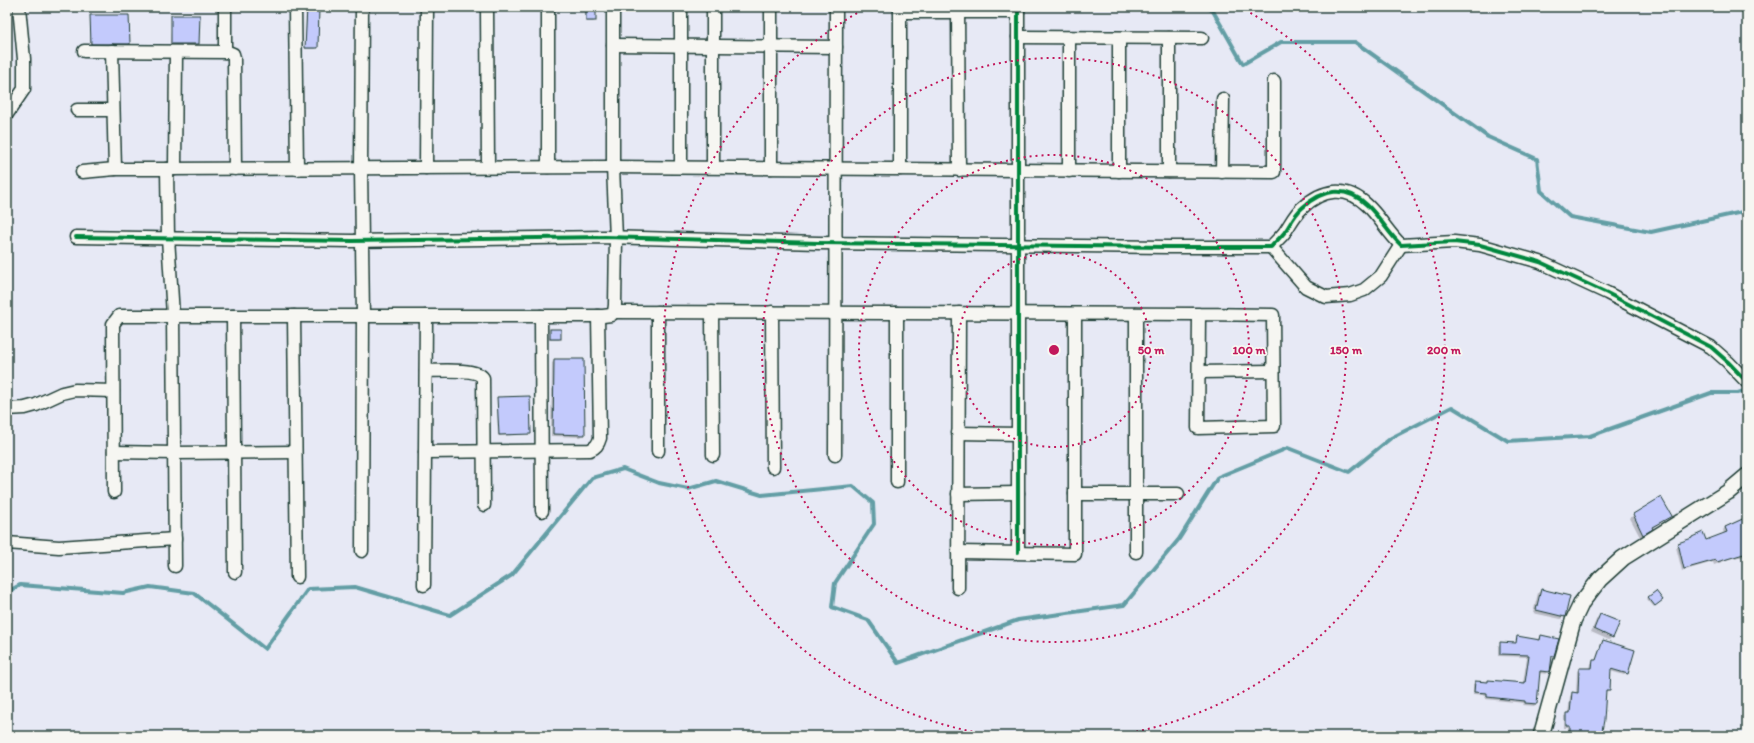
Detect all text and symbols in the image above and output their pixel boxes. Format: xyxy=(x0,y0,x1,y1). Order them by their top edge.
centre of rings xyxy=(1047,343,1061,357)
text: 50 m xyxy=(1138,343,1165,357)
text: 100 m xyxy=(1232,343,1266,357)
text: 150 m xyxy=(1330,343,1363,357)
text: 200 m xyxy=(1427,343,1462,357)

